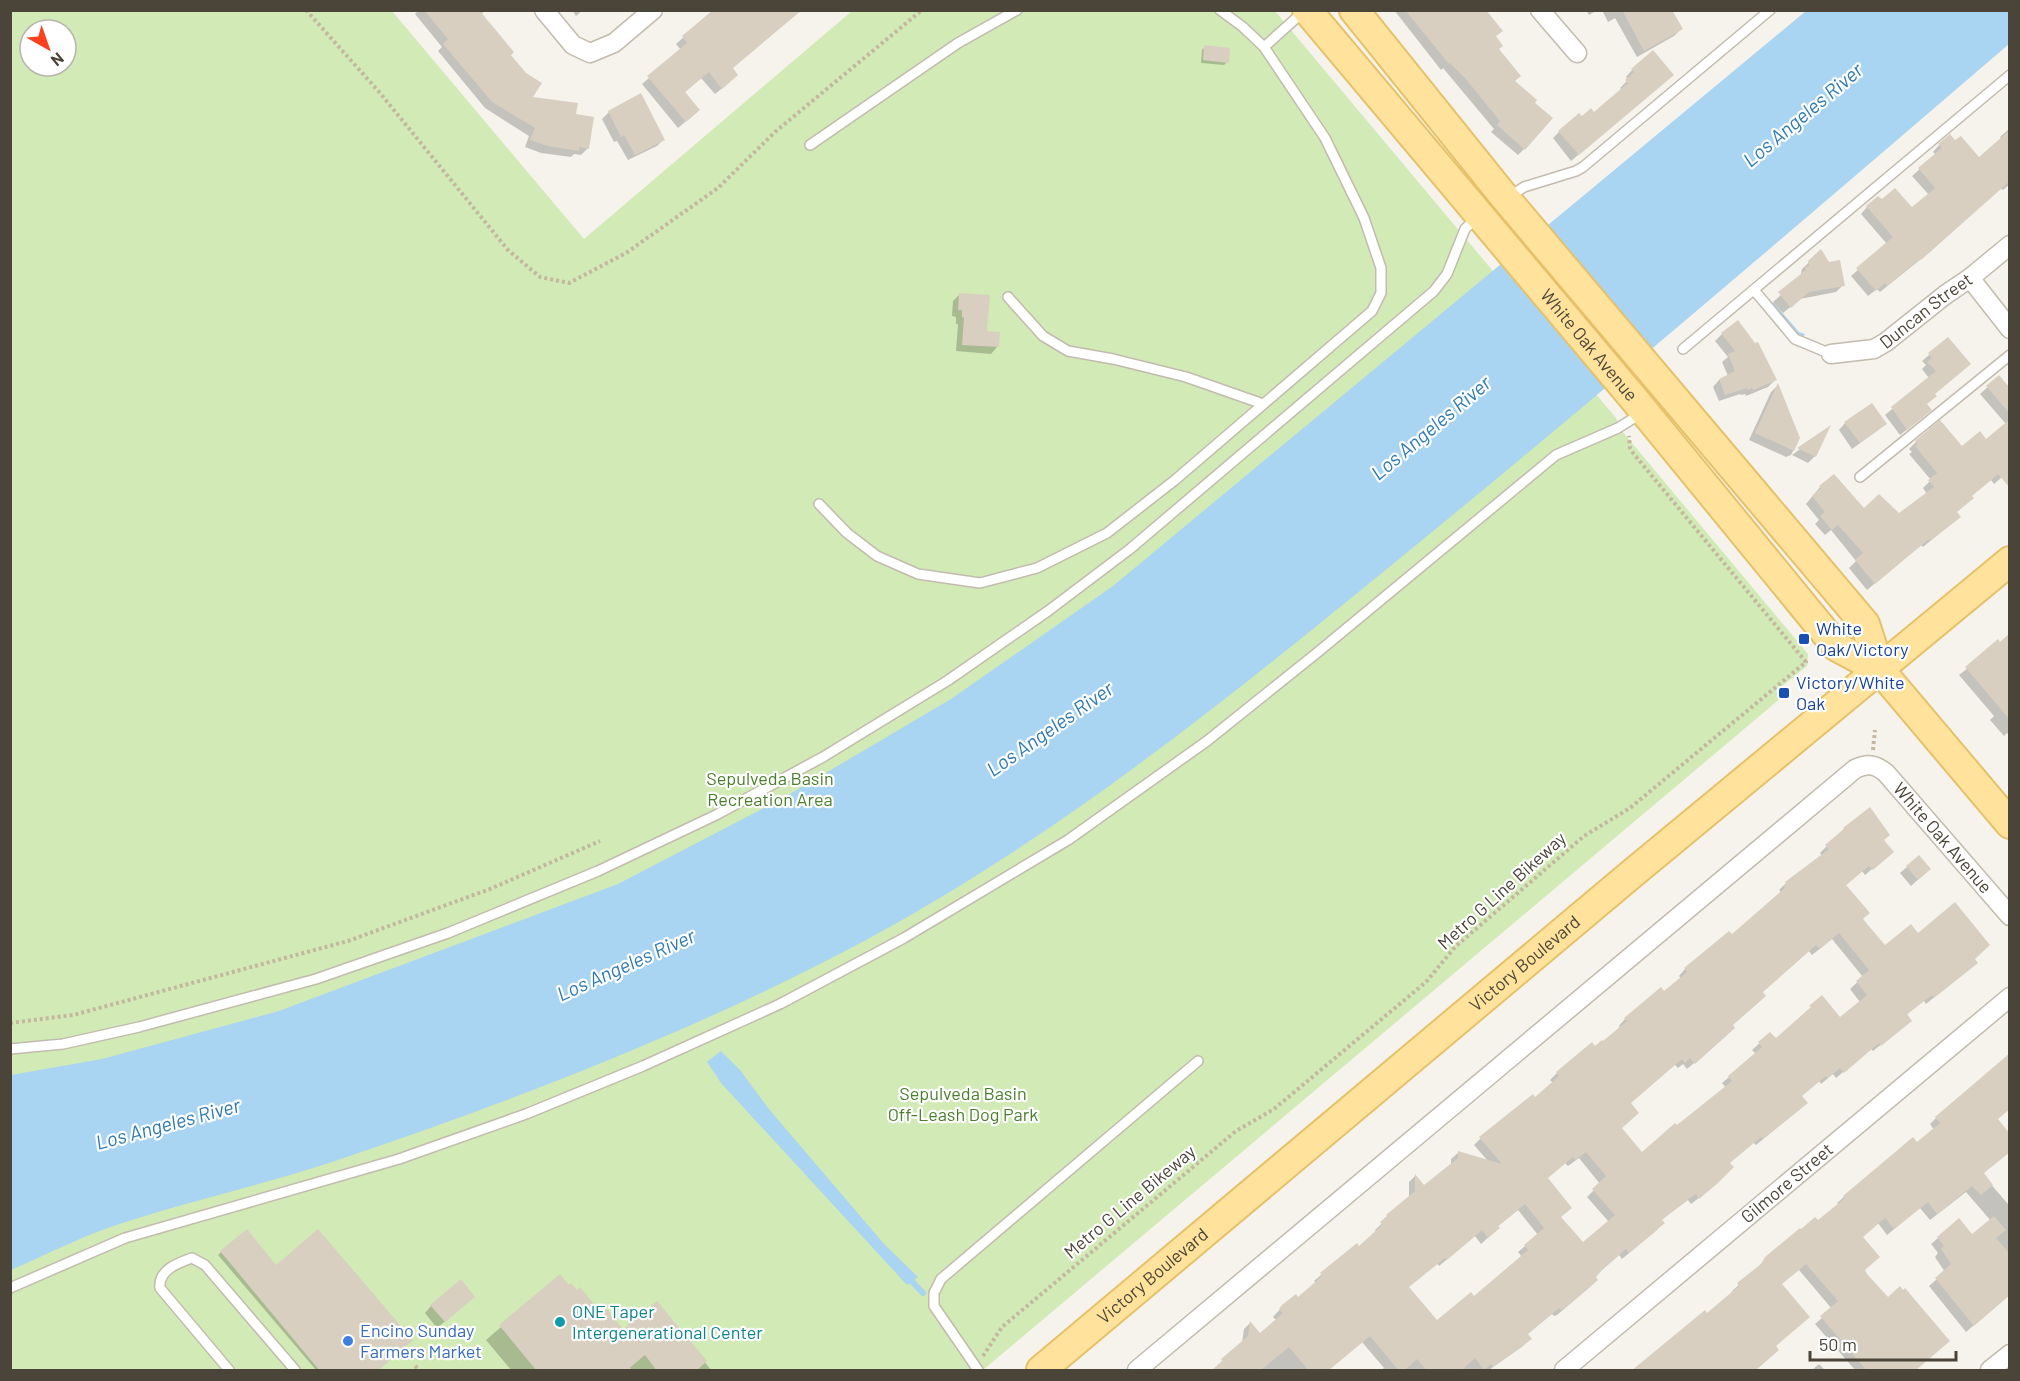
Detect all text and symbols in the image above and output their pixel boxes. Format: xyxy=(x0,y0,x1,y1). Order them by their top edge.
north arrow xyxy=(18,18,78,78)
text: N xyxy=(48,49,68,71)
water label: Los Angeles River xyxy=(1738,57,1868,171)
street label: Duncan Street xyxy=(1875,268,1976,353)
street label: White Oak Avenue xyxy=(1536,284,1643,405)
water label: Los Angeles River xyxy=(1366,370,1496,484)
place label: White Oak/Victory xyxy=(1816,617,1908,660)
marker: White Oak/Victory xyxy=(1797,632,1811,646)
place label: Victory/White Oak xyxy=(1796,671,1905,714)
water label: Los Angeles River xyxy=(982,675,1118,781)
marker: Victory/White Oak xyxy=(1777,686,1791,700)
park label: Sepulveda Basin Recreation Area xyxy=(706,767,834,810)
street label: White Oak Avenue xyxy=(1889,777,1997,897)
street label: Metro G Line Bikeway xyxy=(1433,827,1570,954)
street label: Victory Boulevard xyxy=(1464,910,1584,1016)
water label: Los Angeles River xyxy=(553,922,699,1005)
park label: Sepulveda Basin Off-Leash Dog Park xyxy=(888,1082,1038,1125)
water label: Los Angeles River xyxy=(93,1092,244,1154)
street label: Gilmore Street xyxy=(1736,1138,1837,1227)
street label: Metro G Line Bikeway xyxy=(1059,1140,1200,1263)
street label: Victory Boulevard xyxy=(1092,1223,1212,1328)
place label: ONE Taper Intergenerational Center xyxy=(572,1300,763,1343)
marker: ONE Taper Intergenerational Center xyxy=(553,1315,567,1329)
place label: Encino Sunday Farmers Market xyxy=(360,1319,482,1362)
scale bar xyxy=(1810,1324,1956,1362)
text: 50 m xyxy=(1819,1333,1857,1355)
marker: Encino Sunday Farmers Market xyxy=(341,1334,355,1348)

